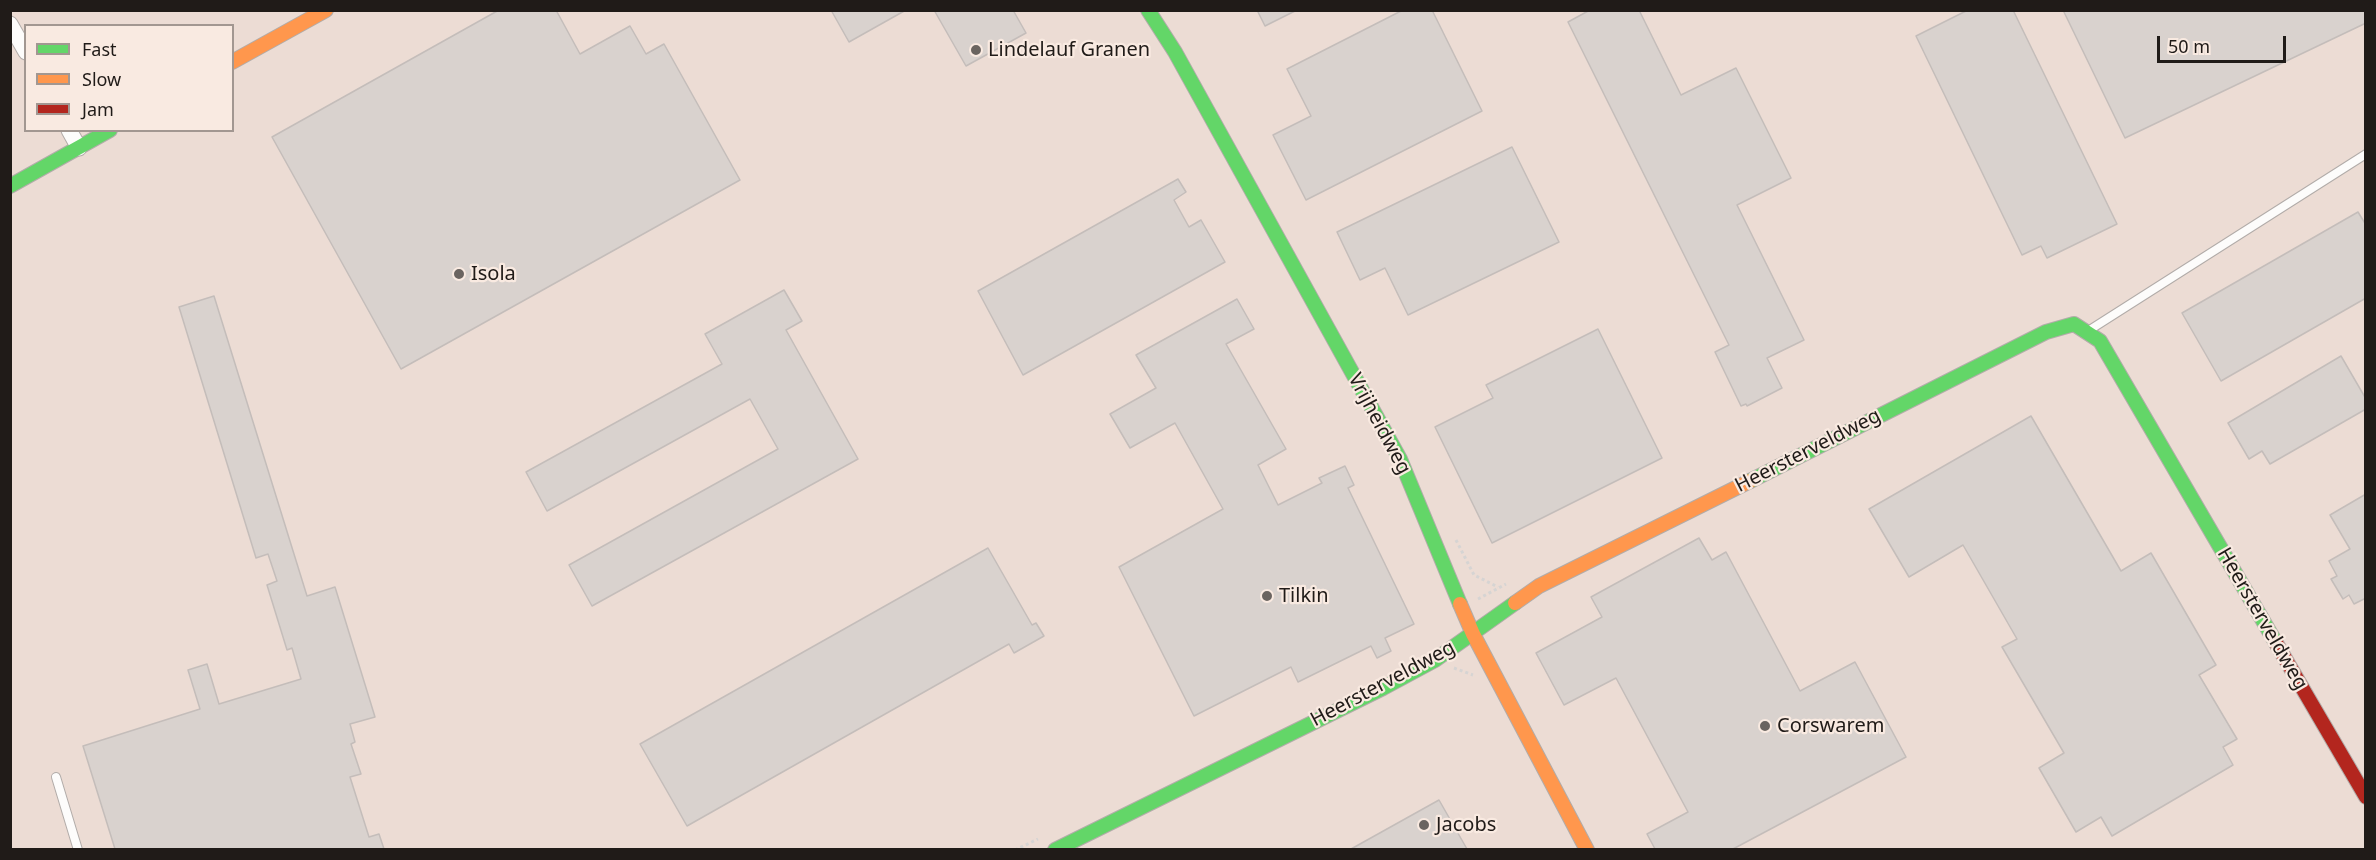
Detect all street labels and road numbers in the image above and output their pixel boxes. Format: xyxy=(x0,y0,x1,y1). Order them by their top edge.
street label: Vrijheidweg xyxy=(1342,369,1416,479)
street label: Heersterveldweg xyxy=(1731,404,1885,498)
street label: Heersterveldweg xyxy=(2212,544,2312,694)
street label: Heersterveldweg xyxy=(1307,636,1459,732)

